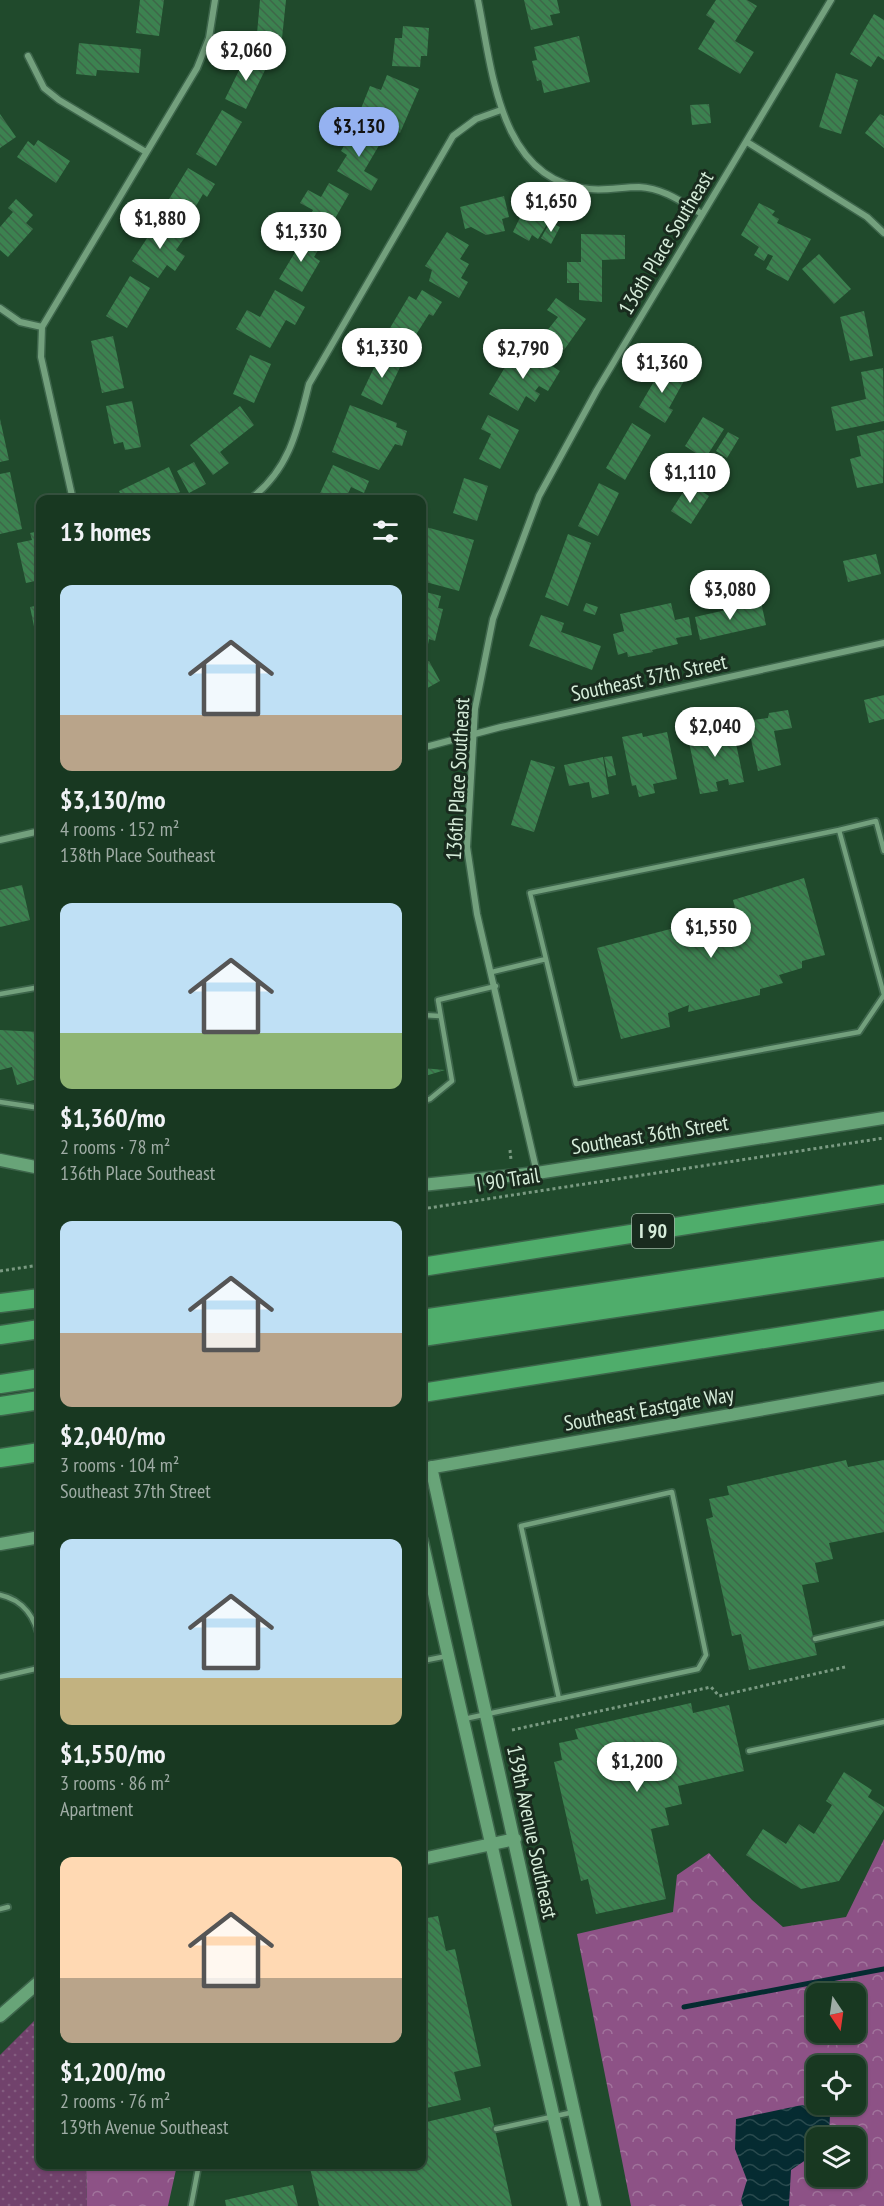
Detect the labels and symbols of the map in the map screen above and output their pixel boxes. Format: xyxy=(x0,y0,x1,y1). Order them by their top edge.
pin: $2,060 xyxy=(197,31,295,82)
pin: $3,130 xyxy=(310,107,408,158)
street label: 136th Place Southeast xyxy=(612,166,719,320)
pin: $1,650 xyxy=(502,182,600,233)
pin: $1,880 xyxy=(111,199,209,250)
pin: $1,330 xyxy=(252,212,350,263)
pin: $1,330 xyxy=(333,328,431,379)
pin: $2,790 xyxy=(474,329,572,380)
pin: $1,360 xyxy=(613,343,711,394)
pin: $1,110 xyxy=(641,453,739,504)
pin: $3,080 xyxy=(681,570,779,621)
street label: Southeast 37th Street xyxy=(569,648,729,707)
street label: 136th Place Southeast xyxy=(440,697,475,861)
pin: $2,040 xyxy=(666,707,764,758)
pin: $1,550 xyxy=(662,908,760,959)
street label: Southeast 36th Street xyxy=(570,1109,730,1160)
street label: I 90 Trail xyxy=(475,1161,541,1198)
road number: I 90 xyxy=(632,1214,674,1248)
street label: Southeast Eastgate Way xyxy=(562,1380,736,1437)
pin: $1,200 xyxy=(588,1742,686,1793)
street label: 139th Avenue Southeast xyxy=(501,1743,564,1921)
north arrow xyxy=(806,1983,866,2043)

